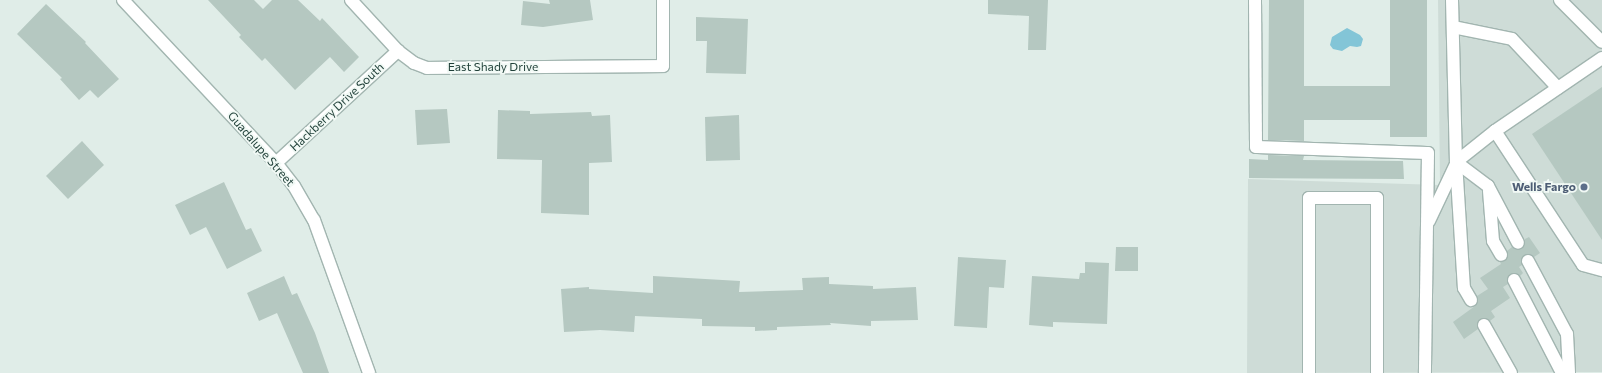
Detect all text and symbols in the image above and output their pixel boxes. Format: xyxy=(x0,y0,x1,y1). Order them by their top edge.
street label: Hackberry Drive South xyxy=(287,60,387,154)
street label: East Shady Drive xyxy=(448,60,538,74)
street label: Guadalupe Street xyxy=(225,109,297,189)
place label: Wells Fargo xyxy=(1512,180,1576,194)
marker: Wells Fargo xyxy=(1579,182,1589,192)

